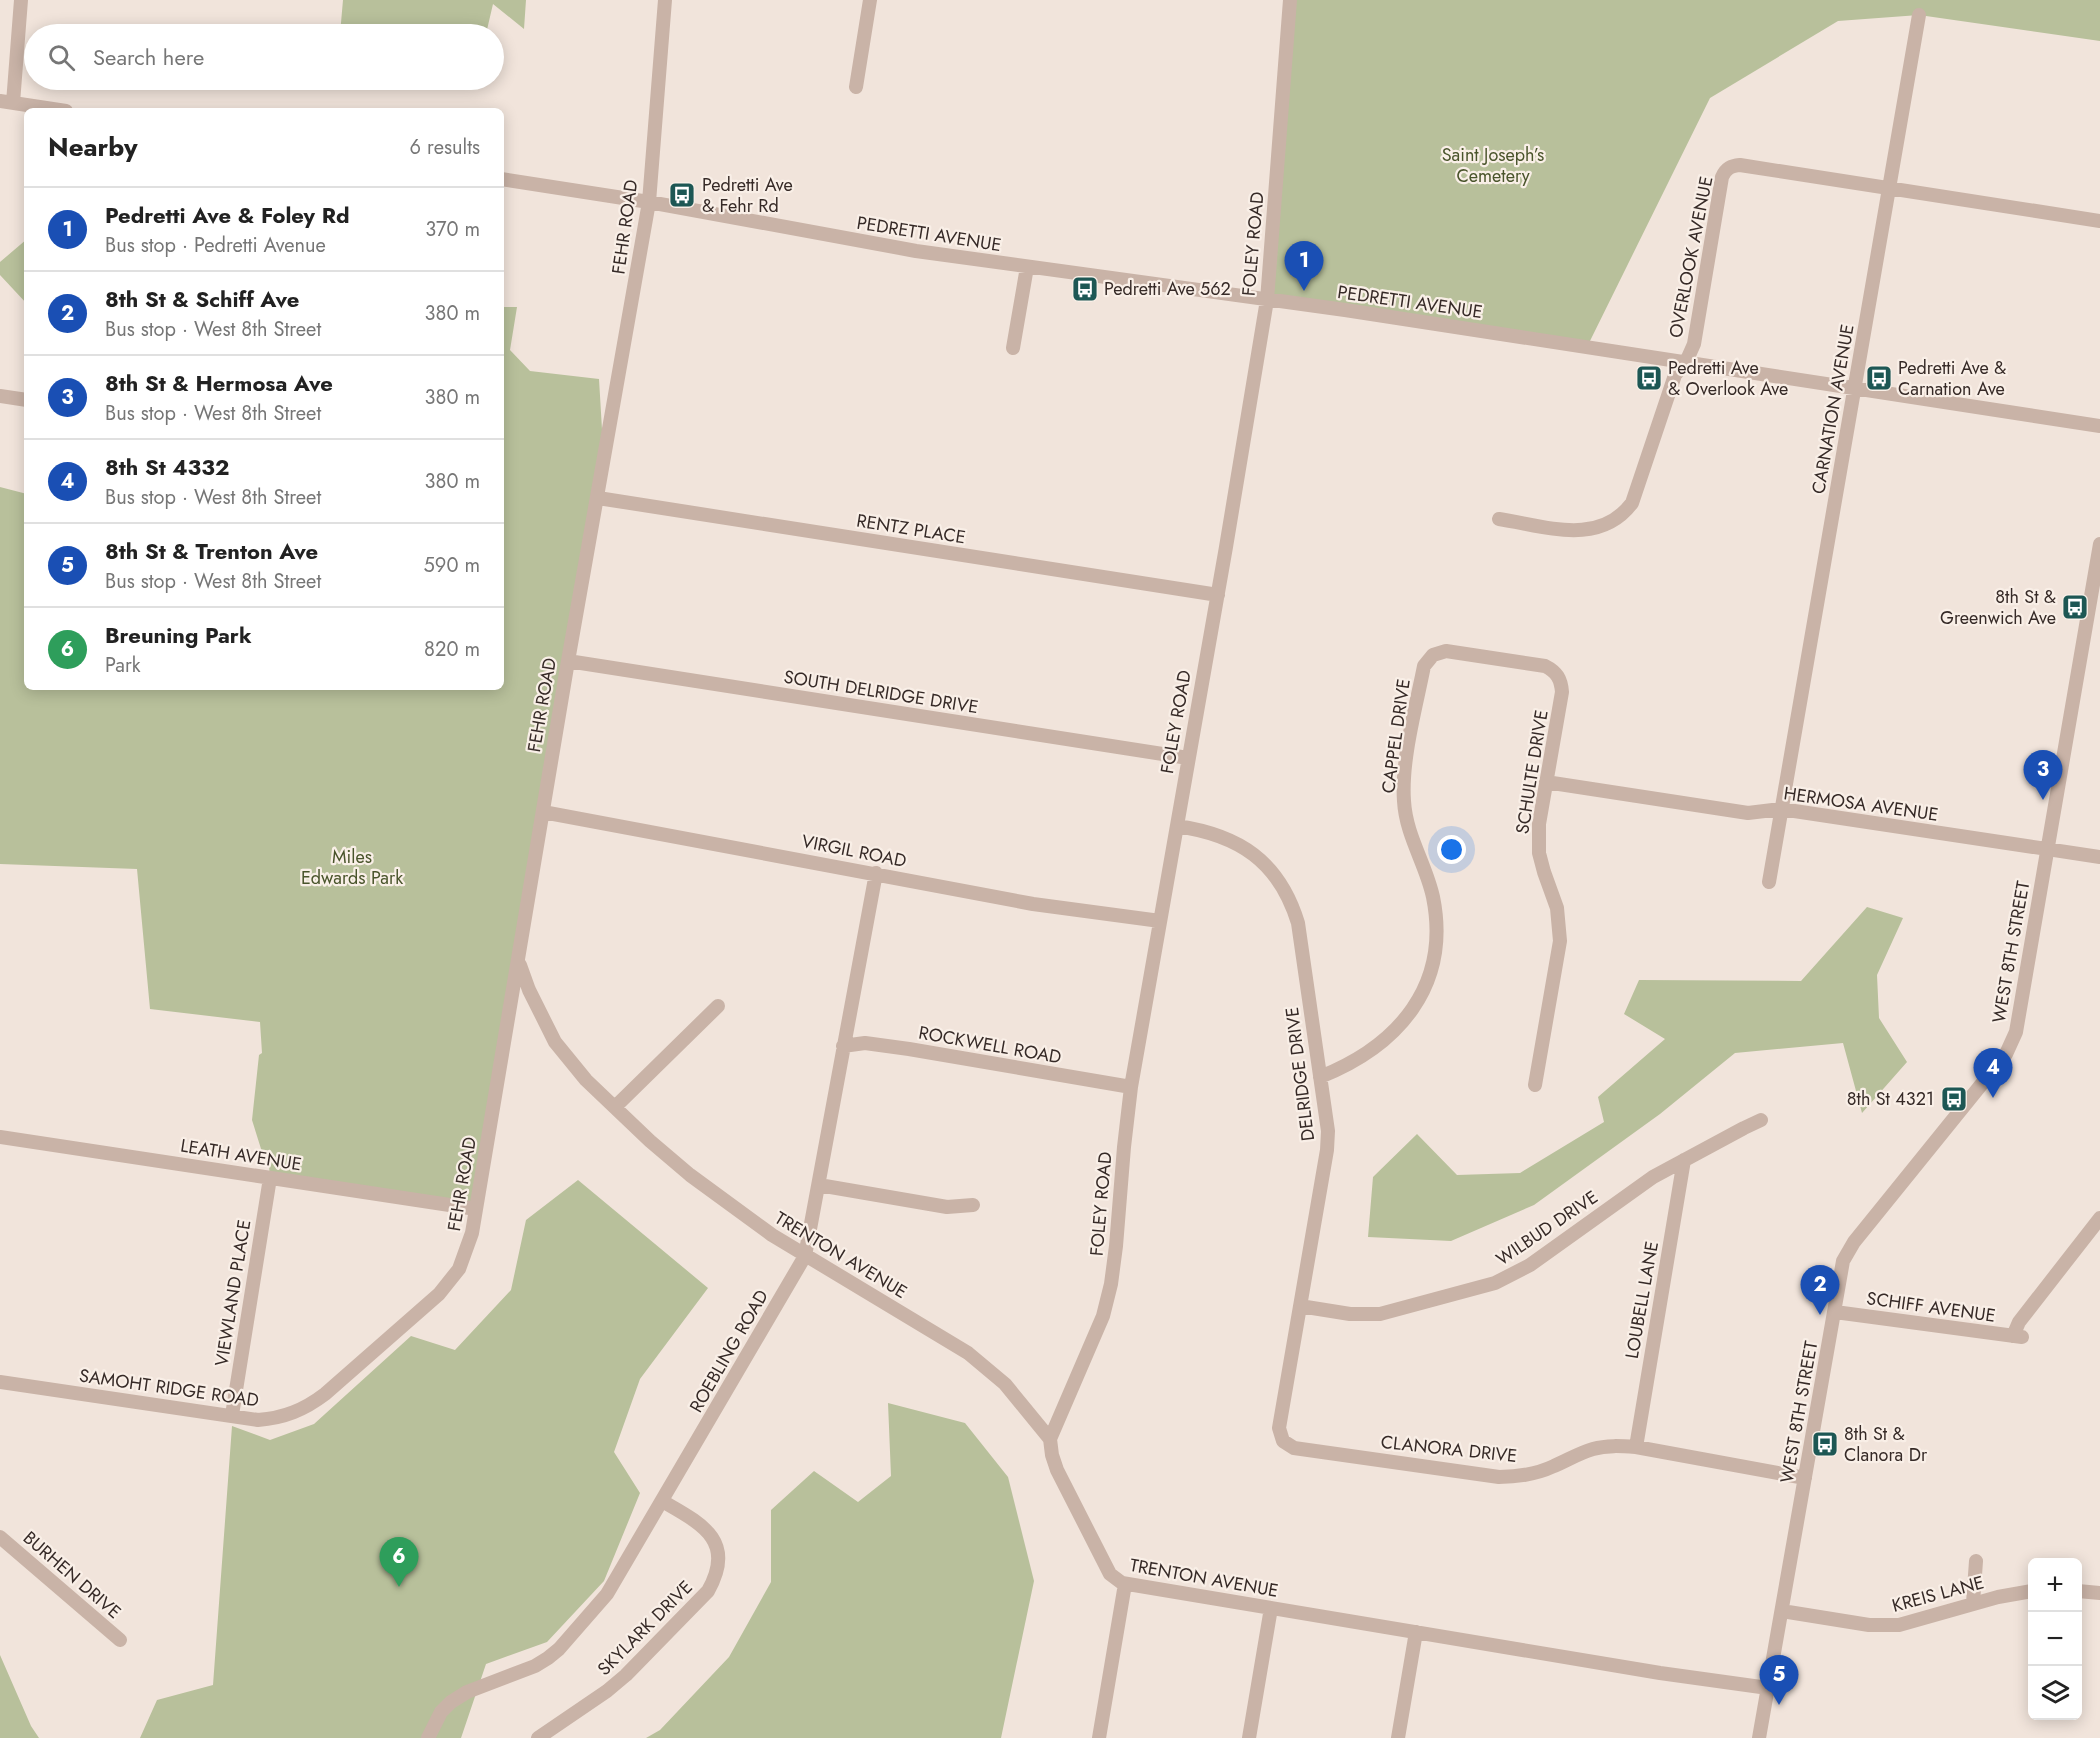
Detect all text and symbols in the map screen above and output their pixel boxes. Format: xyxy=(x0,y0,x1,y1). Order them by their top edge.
search box xyxy=(24,24,504,90)
icon: search xyxy=(45,41,78,74)
text: Search here xyxy=(93,41,204,73)
text: Nearby xyxy=(48,128,137,166)
text: 6 results xyxy=(410,133,480,162)
park label: Saint Joseph’s Cemetery xyxy=(1442,142,1544,189)
place label: Pedretti Ave & Fehr Rd xyxy=(702,172,793,219)
street label: OVERLOOK AVENUE xyxy=(1663,174,1719,340)
street label: FEHR ROAD xyxy=(606,178,644,276)
bus stop icon: Pedretti Ave & Fehr Rd xyxy=(667,180,697,210)
street label: FOLEY ROAD xyxy=(1235,191,1271,297)
text: Pedretti Ave & Foley Rd xyxy=(105,199,349,231)
street label: PEDRETTI AVENUE xyxy=(855,210,1003,258)
text: 1 xyxy=(62,215,73,244)
text: 370 m xyxy=(425,215,480,244)
text: Bus stop · Pedretti Avenue xyxy=(105,231,326,260)
pin: 1 xyxy=(1284,242,1324,291)
bus stop icon: Pedretti Ave 562 xyxy=(1070,274,1100,304)
place label: Pedretti Ave 562 xyxy=(1104,276,1231,302)
street label: PEDRETTI AVENUE xyxy=(1336,279,1484,325)
text: 8th St & Schiff Ave xyxy=(105,283,299,315)
text: 2 xyxy=(61,299,74,328)
text: 380 m xyxy=(425,299,480,328)
text: Bus stop · West 8th Street xyxy=(105,315,321,344)
street label: CARNATION AVENUE xyxy=(1805,322,1861,496)
place label: Pedretti Ave & Overlook Ave xyxy=(1668,355,1788,402)
place label: Pedretti Ave & Carnation Ave xyxy=(1898,355,2006,402)
bus stop icon: Pedretti Ave & Overlook Ave xyxy=(1634,363,1664,393)
bus stop icon: Pedretti Ave & Carnation Ave xyxy=(1864,363,1894,393)
text: 8th St & Hermosa Ave xyxy=(105,367,333,399)
text: 3 xyxy=(61,383,74,412)
text: 380 m xyxy=(425,383,480,412)
text: Bus stop · West 8th Street xyxy=(105,399,321,428)
text: 8th St 4332 xyxy=(105,451,229,483)
text: 4 xyxy=(61,467,74,496)
text: 380 m xyxy=(425,467,480,496)
text: Bus stop · West 8th Street xyxy=(105,483,321,512)
street label: RENTZ PLACE xyxy=(855,508,967,550)
text: 8th St & Trenton Ave xyxy=(105,535,318,567)
text: 5 xyxy=(61,551,74,580)
text: 590 m xyxy=(424,551,480,580)
text: Bus stop · West 8th Street xyxy=(105,567,321,596)
place label: 8th St & Greenwich Ave xyxy=(1940,584,2056,631)
bus stop icon: 8th St & Greenwich Ave xyxy=(2060,592,2090,622)
text: Breuning Park xyxy=(105,619,252,651)
text: 6 xyxy=(61,635,74,664)
text: 820 m xyxy=(424,635,480,664)
text: Park xyxy=(105,651,141,680)
street label: FEHR ROAD xyxy=(521,656,563,754)
street label: SOUTH DELRIDGE DRIVE xyxy=(782,664,980,720)
street label: FOLEY ROAD xyxy=(1154,668,1198,776)
street label: CAPPEL DRIVE xyxy=(1375,677,1417,795)
street label: SCHULTE DRIVE xyxy=(1509,708,1555,836)
pin: 3 xyxy=(2024,750,2062,800)
street label: HERMOSA AVENUE xyxy=(1782,780,1940,828)
street label: VIRGIL ROAD xyxy=(799,828,909,874)
your location xyxy=(1437,835,1466,864)
park label: Miles Edwards Park xyxy=(301,844,403,891)
street label: WEST 8TH STREET xyxy=(1986,878,2036,1025)
street label: DELRIDGE DRIVE xyxy=(1279,1006,1321,1142)
street label: ROCKWELL ROAD xyxy=(917,1020,1063,1070)
pin: 4 xyxy=(1974,1048,2012,1098)
bus stop icon: 8th St 4321 xyxy=(1939,1084,1969,1114)
place label: 8th St 4321 xyxy=(1847,1086,1934,1112)
street label: LEATH AVENUE xyxy=(179,1133,303,1177)
street label: FEHR ROAD xyxy=(441,1135,483,1233)
street label: FOLEY ROAD xyxy=(1083,1151,1119,1257)
street label: WILBUD DRIVE xyxy=(1491,1184,1603,1272)
street label: TRENTON AVENUE xyxy=(770,1205,912,1305)
street label: VIEWLAND PLACE xyxy=(209,1218,257,1368)
street label: LOUBELL LANE xyxy=(1619,1239,1665,1361)
pin: 2 xyxy=(1800,1266,1840,1315)
street label: ROEBLING ROAD xyxy=(683,1285,775,1417)
street label: SCHIFF AVENUE xyxy=(1865,1285,1997,1329)
street label: WEST 8TH STREET xyxy=(1774,1338,1824,1485)
street label: SAMOHT RIDGE ROAD xyxy=(78,1363,260,1413)
place label: 8th St & Clanora Dr xyxy=(1844,1421,1928,1468)
street label: CLANORA DRIVE xyxy=(1380,1429,1518,1469)
bus stop icon: 8th St & Clanora Dr xyxy=(1810,1429,1840,1459)
street label: BURHEN DRIVE xyxy=(17,1525,127,1625)
pin: 6 xyxy=(380,1538,418,1587)
street label: TRENTON AVENUE xyxy=(1128,1552,1280,1604)
map controls xyxy=(2028,1558,2082,1720)
button: + xyxy=(2028,1558,2082,1612)
street label: KREIS LANE xyxy=(1889,1569,1987,1619)
street label: SKYLARK DRIVE xyxy=(591,1574,699,1682)
button: − xyxy=(2028,1612,2082,1666)
pin: 5 xyxy=(1760,1656,1798,1705)
button: layers xyxy=(2028,1666,2082,1720)

